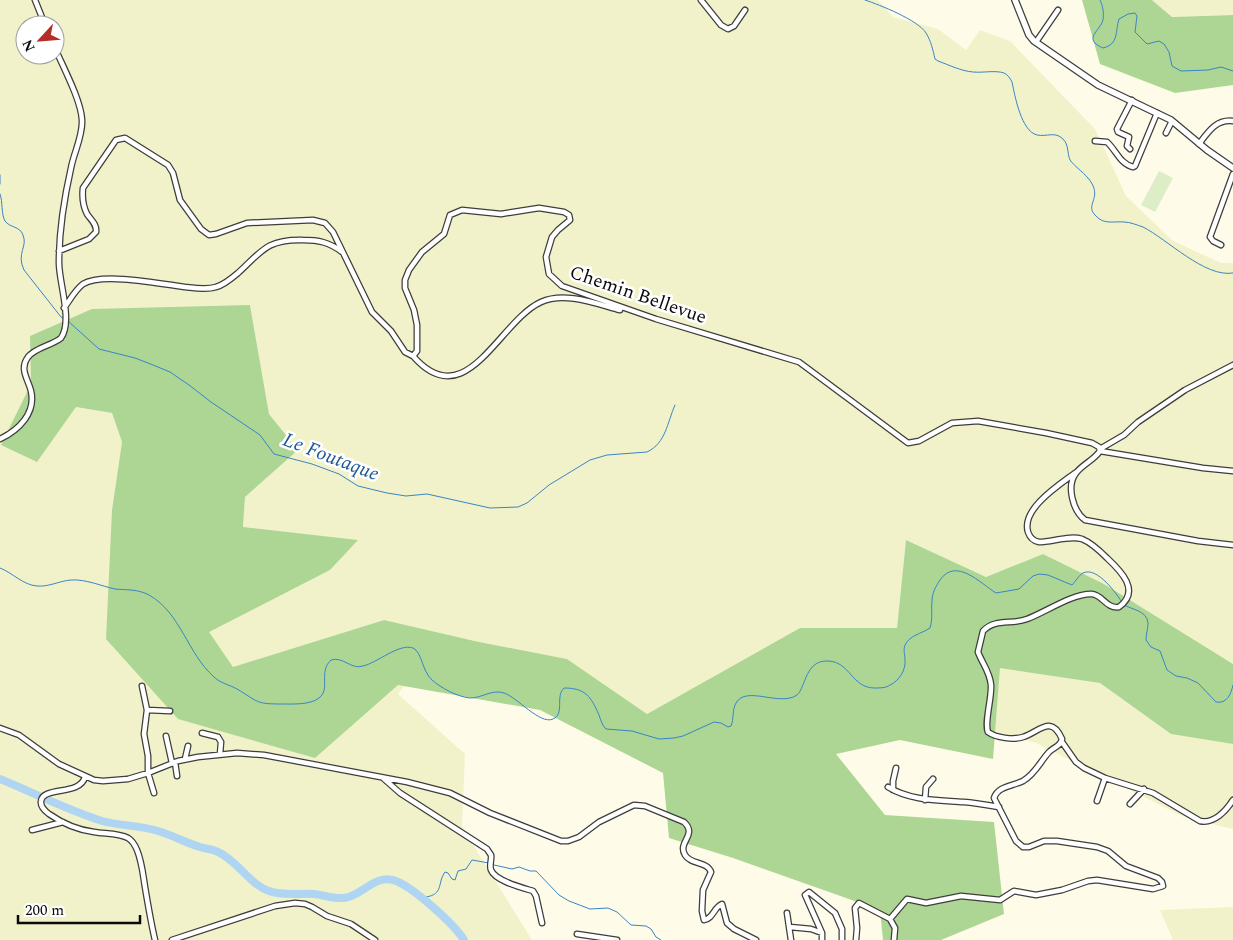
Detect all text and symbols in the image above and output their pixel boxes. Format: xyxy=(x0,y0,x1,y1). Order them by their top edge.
north arrow xyxy=(15,15,65,65)
text: N xyxy=(17,36,41,55)
street label: Chemin Bellevue xyxy=(566,258,710,332)
water label: Le Foutaque xyxy=(278,425,384,489)
scale bar xyxy=(18,892,140,924)
text: 200 m xyxy=(25,899,64,922)

